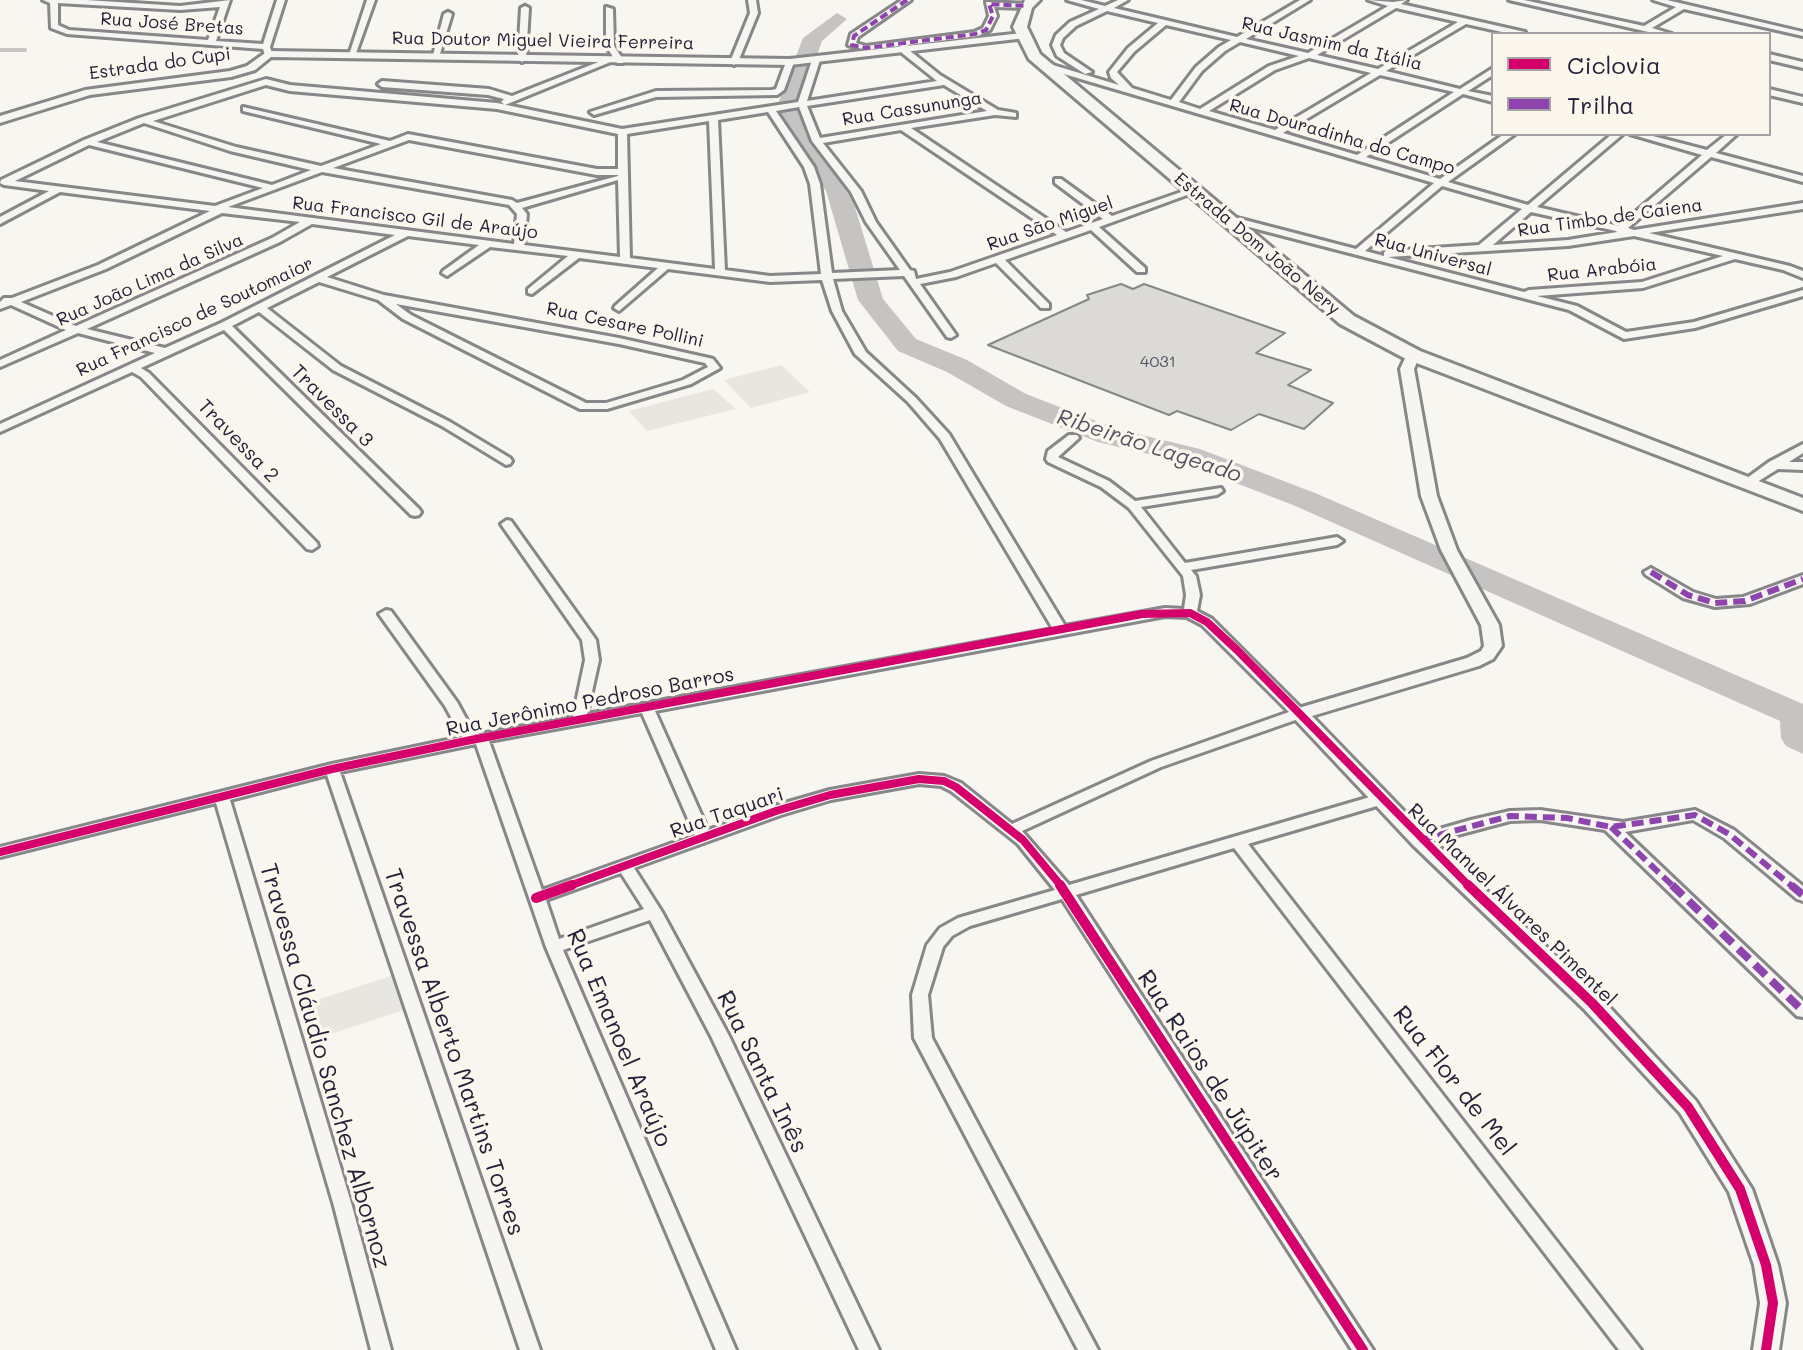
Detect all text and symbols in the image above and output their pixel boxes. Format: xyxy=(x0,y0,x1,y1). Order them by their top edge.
street label: Rua José Bretas xyxy=(100,8,244,40)
street label: Rua Jasmim da Itália xyxy=(1240,13,1424,75)
street label: Rua Doutor Miguel Vieira Ferreira xyxy=(392,28,694,54)
legend xyxy=(1491,32,1771,136)
street label: Estrada do Cupi xyxy=(88,43,232,85)
text: Ciclovia xyxy=(1567,49,1661,80)
street label: Rua Cassununga xyxy=(841,87,983,131)
text: Trilha xyxy=(1567,89,1634,120)
street label: Rua Douradinha do Campo xyxy=(1227,94,1457,180)
street label: Estrada Dom João Nery xyxy=(1170,168,1344,320)
street label: Rua Francisco Gil de Araújo xyxy=(291,192,539,244)
street label: Rua São Miguel xyxy=(984,192,1116,256)
street label: Rua Timbo de Caiena xyxy=(1516,194,1704,242)
street label: Rua João Lima da Silva xyxy=(53,229,247,331)
street label: Rua Universal xyxy=(1372,229,1494,281)
street label: Rua Francisco de Soutomaior xyxy=(73,253,317,381)
street label: Rua Arabóia xyxy=(1546,254,1658,286)
street label: Rua Cesare Pollini xyxy=(545,298,705,352)
house number: 4031 xyxy=(1140,352,1176,372)
street label: Travessa 3 xyxy=(286,360,378,452)
street label: Travessa 2 xyxy=(193,395,283,487)
water label: Ribeirão Lageado xyxy=(1053,404,1245,488)
street label: Rua Jerônimo Pedroso Barros xyxy=(444,662,736,742)
street label: Rua Taquari xyxy=(667,782,787,844)
street label: Rua Manuel Álvares Pimentel xyxy=(1403,799,1621,1011)
street label: Travessa Cláudio Sanchez Albornoz xyxy=(253,860,397,1272)
street label: Travessa Alberto Martins Torres xyxy=(378,865,530,1239)
street label: Rua Emanoel Araújo xyxy=(560,925,678,1151)
street label: Rua Raios de Júpiter xyxy=(1131,965,1289,1187)
street label: Rua Santa Inês xyxy=(710,986,814,1158)
street label: Rua Flor de Mel xyxy=(1387,1000,1521,1162)

